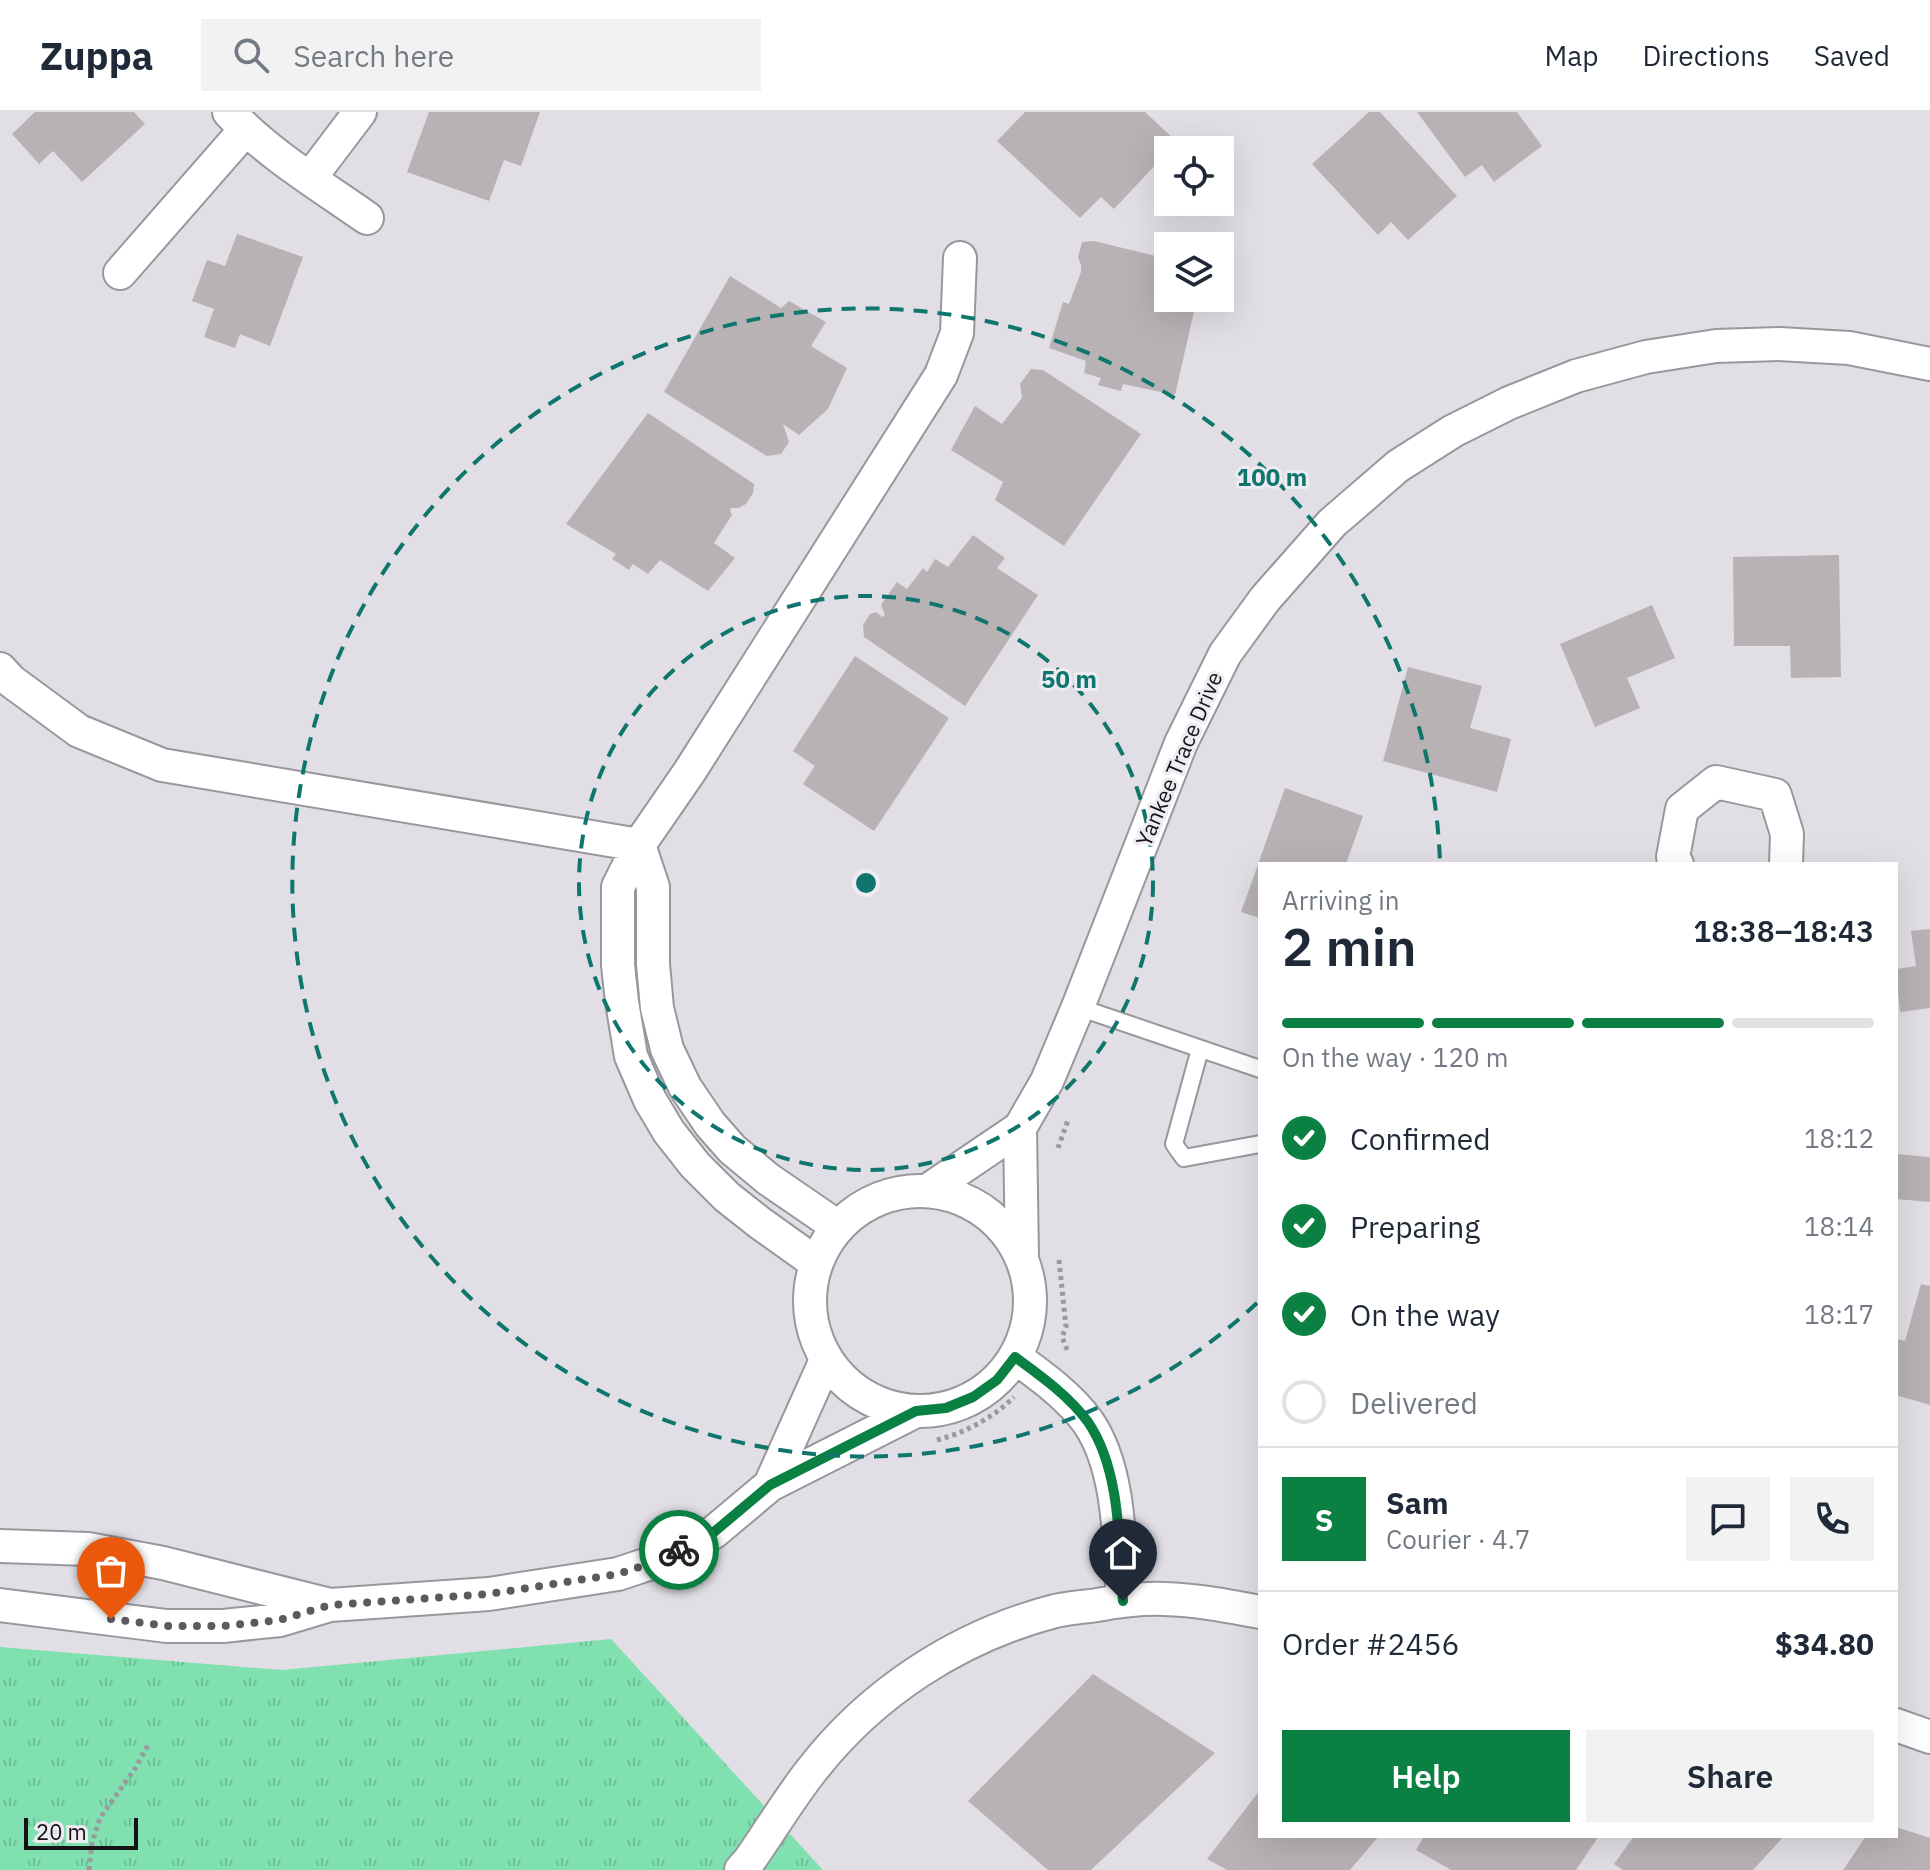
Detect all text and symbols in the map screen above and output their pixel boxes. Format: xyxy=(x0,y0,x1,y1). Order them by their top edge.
search box xyxy=(201,19,761,91)
text: Zuppa xyxy=(40,31,153,80)
icon: search xyxy=(229,33,273,77)
text: Search here xyxy=(293,36,454,75)
text: Map xyxy=(1544,37,1598,74)
text: Directions xyxy=(1642,37,1770,74)
text: Saved xyxy=(1814,37,1890,74)
map controls xyxy=(1154,136,1234,312)
button: locate xyxy=(1154,136,1234,216)
button: layers xyxy=(1154,232,1234,312)
text: 100 m xyxy=(1237,461,1307,493)
text: 50 m xyxy=(1041,663,1097,695)
street label: Yankee Trace Drive xyxy=(1129,667,1228,851)
centre of rings xyxy=(852,869,880,897)
text: Arriving in xyxy=(1282,883,1399,917)
text: 18:38–18:43 xyxy=(1693,911,1874,950)
text: 2 min xyxy=(1282,913,1417,980)
text: On the way · 120 m xyxy=(1282,1040,1508,1074)
icon: check xyxy=(1282,1116,1326,1160)
text: Confirmed xyxy=(1350,1119,1491,1158)
text: 18:12 xyxy=(1804,1121,1874,1155)
icon: check xyxy=(1282,1204,1326,1248)
text: Preparing xyxy=(1350,1207,1480,1246)
text: 18:14 xyxy=(1804,1209,1874,1243)
icon: check xyxy=(1282,1292,1326,1336)
text: On the way xyxy=(1350,1295,1500,1334)
text: 18:17 xyxy=(1804,1297,1874,1331)
text: Delivered xyxy=(1350,1383,1478,1422)
button: chat xyxy=(1686,1477,1770,1561)
button: phone xyxy=(1790,1477,1874,1561)
text: Sam xyxy=(1386,1483,1449,1522)
text: S xyxy=(1315,1500,1333,1539)
courier xyxy=(639,1510,719,1590)
pin xyxy=(1089,1519,1157,1601)
text: Courier · 4.7 xyxy=(1386,1522,1530,1556)
icon: bike xyxy=(657,1528,701,1572)
icon: home xyxy=(1101,1531,1145,1575)
pin xyxy=(77,1537,145,1619)
icon: bag xyxy=(89,1549,133,1593)
text: Order #2456 xyxy=(1282,1624,1459,1663)
text: $34.80 xyxy=(1775,1624,1874,1663)
button: Help xyxy=(1282,1730,1570,1822)
button: Share xyxy=(1586,1730,1874,1822)
scale bar xyxy=(24,1814,138,1850)
text: 20 m xyxy=(36,1817,87,1846)

